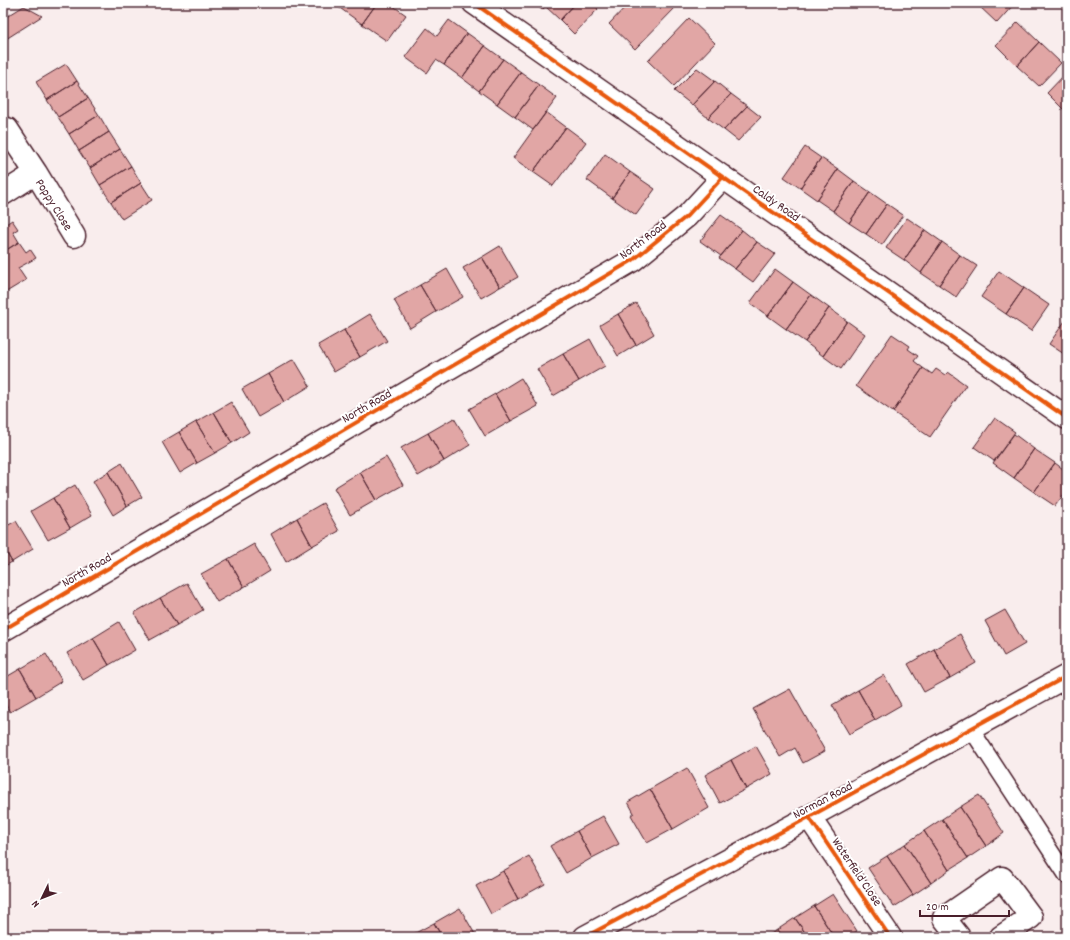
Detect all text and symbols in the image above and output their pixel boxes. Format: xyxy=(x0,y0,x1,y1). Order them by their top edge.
street label: Poppy Close xyxy=(29,176,77,235)
street label: Caldy Road xyxy=(748,181,803,227)
street label: North Road xyxy=(616,217,671,265)
street label: North Road xyxy=(339,385,396,429)
street label: North Road xyxy=(59,549,116,593)
street label: Norman Road xyxy=(790,777,856,825)
street label: Waterfield Close xyxy=(826,834,886,911)
north arrow xyxy=(22,878,62,918)
scale bar xyxy=(920,892,1009,918)
text: N xyxy=(28,896,44,911)
text: 20 m xyxy=(926,899,949,916)

